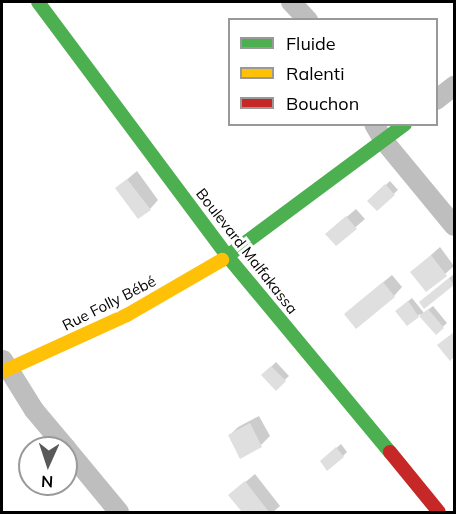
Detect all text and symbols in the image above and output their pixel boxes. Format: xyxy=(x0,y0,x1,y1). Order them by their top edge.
legend xyxy=(228,18,438,126)
text: Fluide xyxy=(286,32,336,55)
text: Ralenti xyxy=(286,62,344,85)
text: Bouchon xyxy=(286,92,359,115)
street label: Boulevard Malfakassa xyxy=(192,185,302,317)
street label: Rue Folly Bébé xyxy=(59,272,159,334)
north arrow xyxy=(18,436,78,496)
text: N xyxy=(41,472,54,492)

